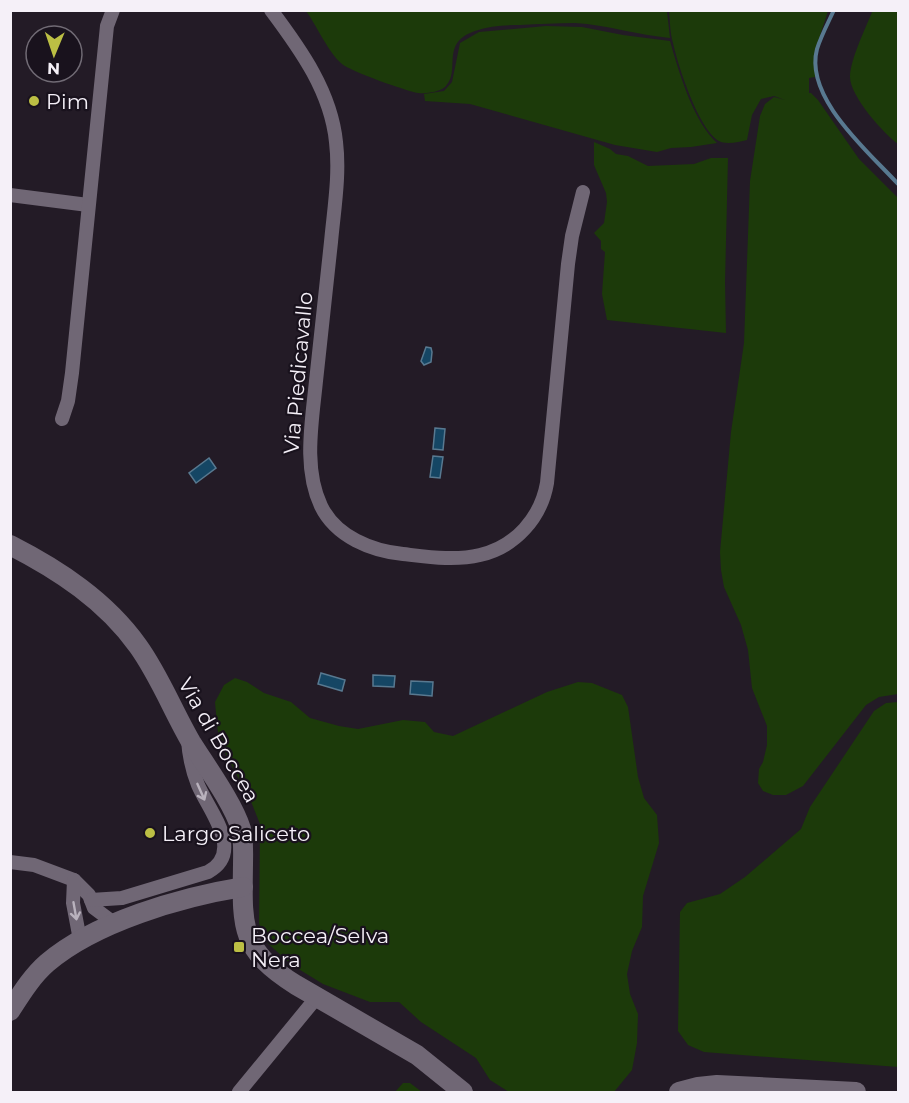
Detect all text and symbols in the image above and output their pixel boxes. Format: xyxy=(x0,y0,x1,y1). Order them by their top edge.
north arrow xyxy=(24,24,84,84)
text: N xyxy=(47,59,60,78)
place label: Pim xyxy=(46,89,89,114)
marker: Pim xyxy=(27,94,41,108)
street label: Via Piedicavallo xyxy=(278,291,318,455)
street label: Via di Boccea xyxy=(173,673,265,807)
one-way arrow xyxy=(196,782,208,800)
place label: Largo Saliceto xyxy=(162,821,310,846)
marker: Largo Saliceto xyxy=(143,826,157,840)
one-way arrow xyxy=(69,900,80,920)
place label: Boccea/Selva Nera xyxy=(251,923,389,972)
marker: Boccea/Selva Nera xyxy=(232,940,246,954)

